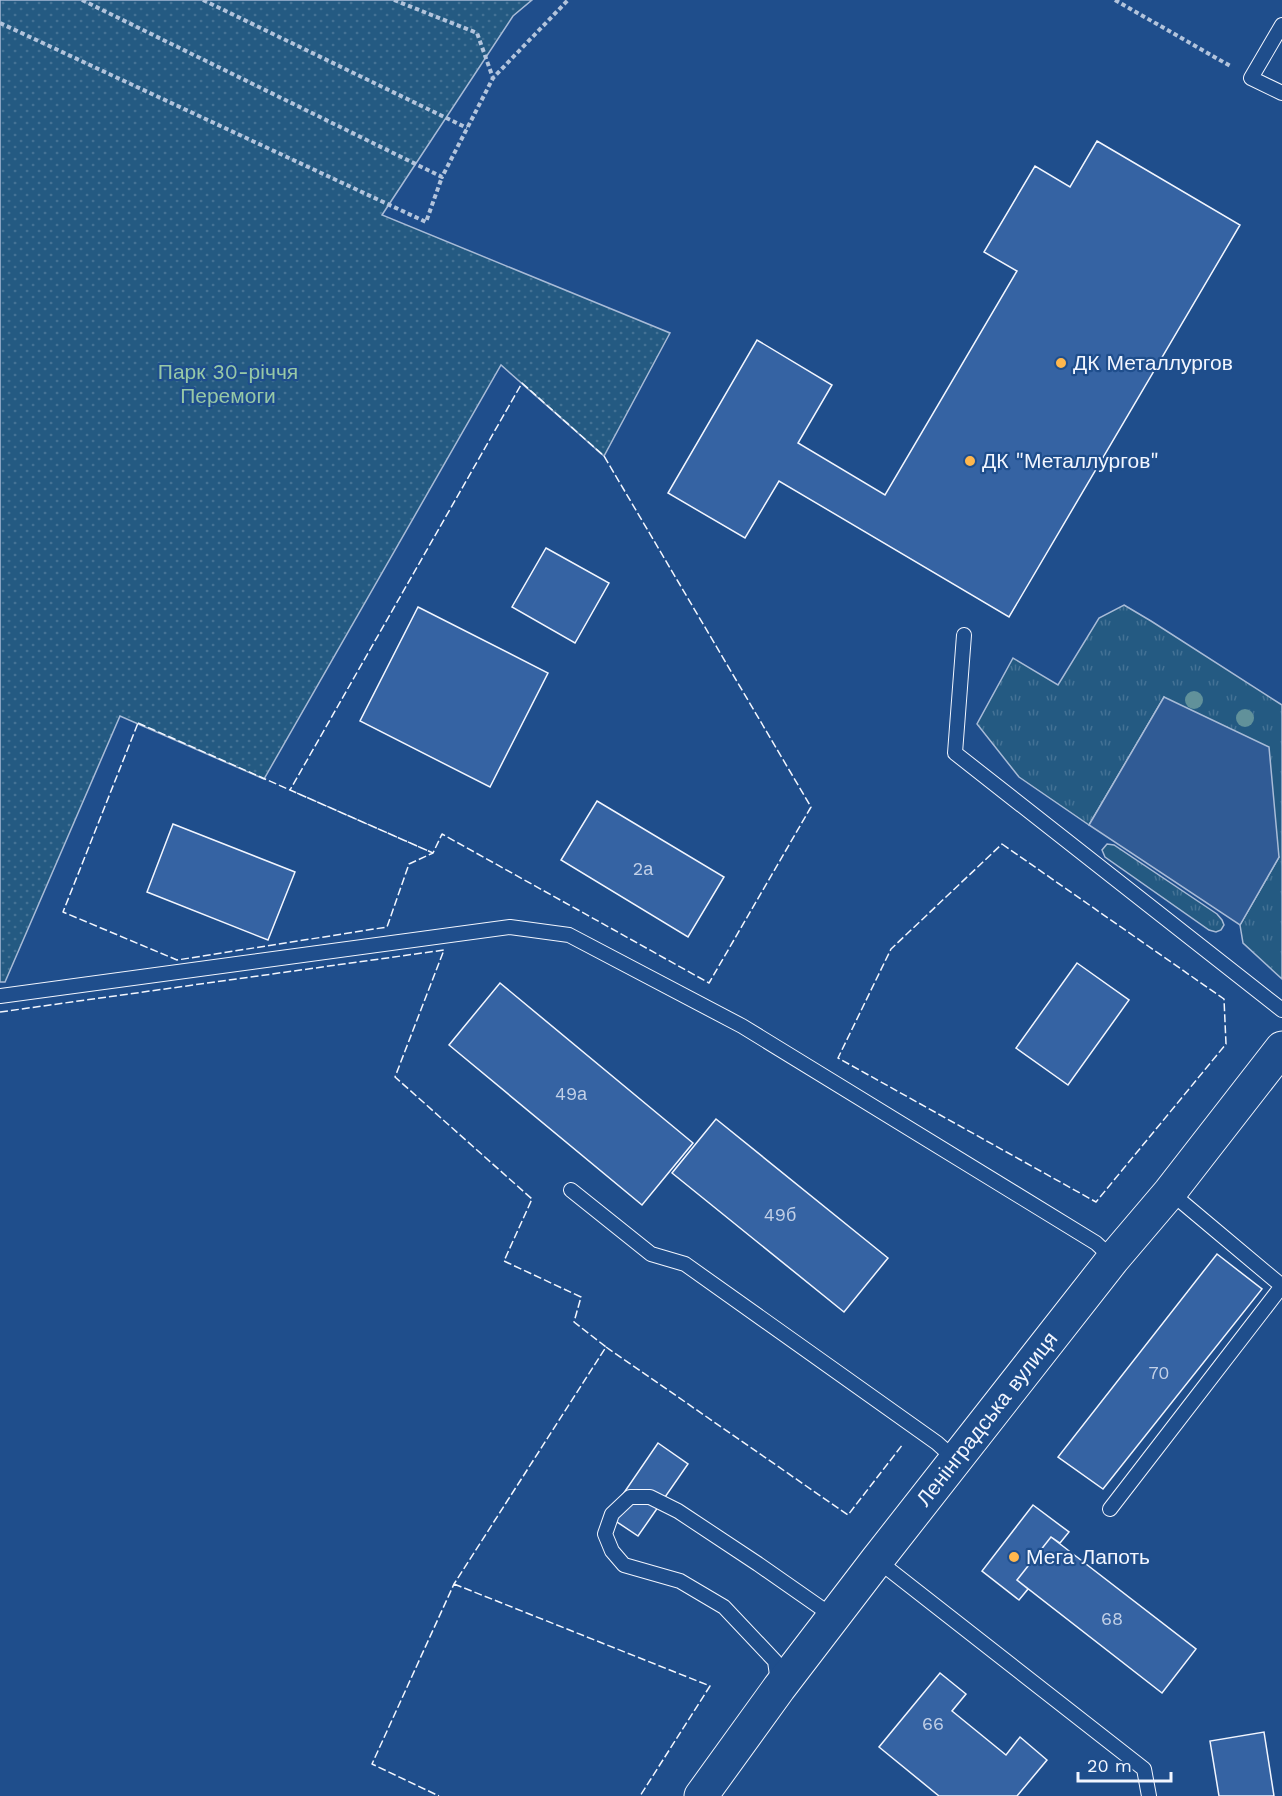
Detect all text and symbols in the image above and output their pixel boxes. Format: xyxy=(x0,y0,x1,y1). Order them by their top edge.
place label: ДК Металлургов xyxy=(1073,350,1233,375)
marker: ДК Металлургов xyxy=(1054,356,1068,370)
park label: Парк 30-річчя Перемоги xyxy=(158,359,298,408)
place label: ДК "Металлургов" xyxy=(982,448,1159,473)
marker: ДК "Металлургов" xyxy=(963,454,977,468)
house number: 2а xyxy=(633,858,654,879)
house number: 49а xyxy=(555,1083,588,1104)
house number: 49б xyxy=(764,1204,796,1225)
street label: Ленінградська вулиця xyxy=(911,1326,1063,1511)
house number: 70 xyxy=(1149,1362,1169,1383)
place label: Мега Лапоть xyxy=(1026,1544,1150,1569)
marker: Мега Лапоть xyxy=(1007,1550,1021,1564)
house number: 68 xyxy=(1101,1608,1123,1629)
house number: 66 xyxy=(922,1713,944,1734)
scale bar xyxy=(1078,1745,1171,1783)
text: 20 m xyxy=(1087,1755,1132,1776)

